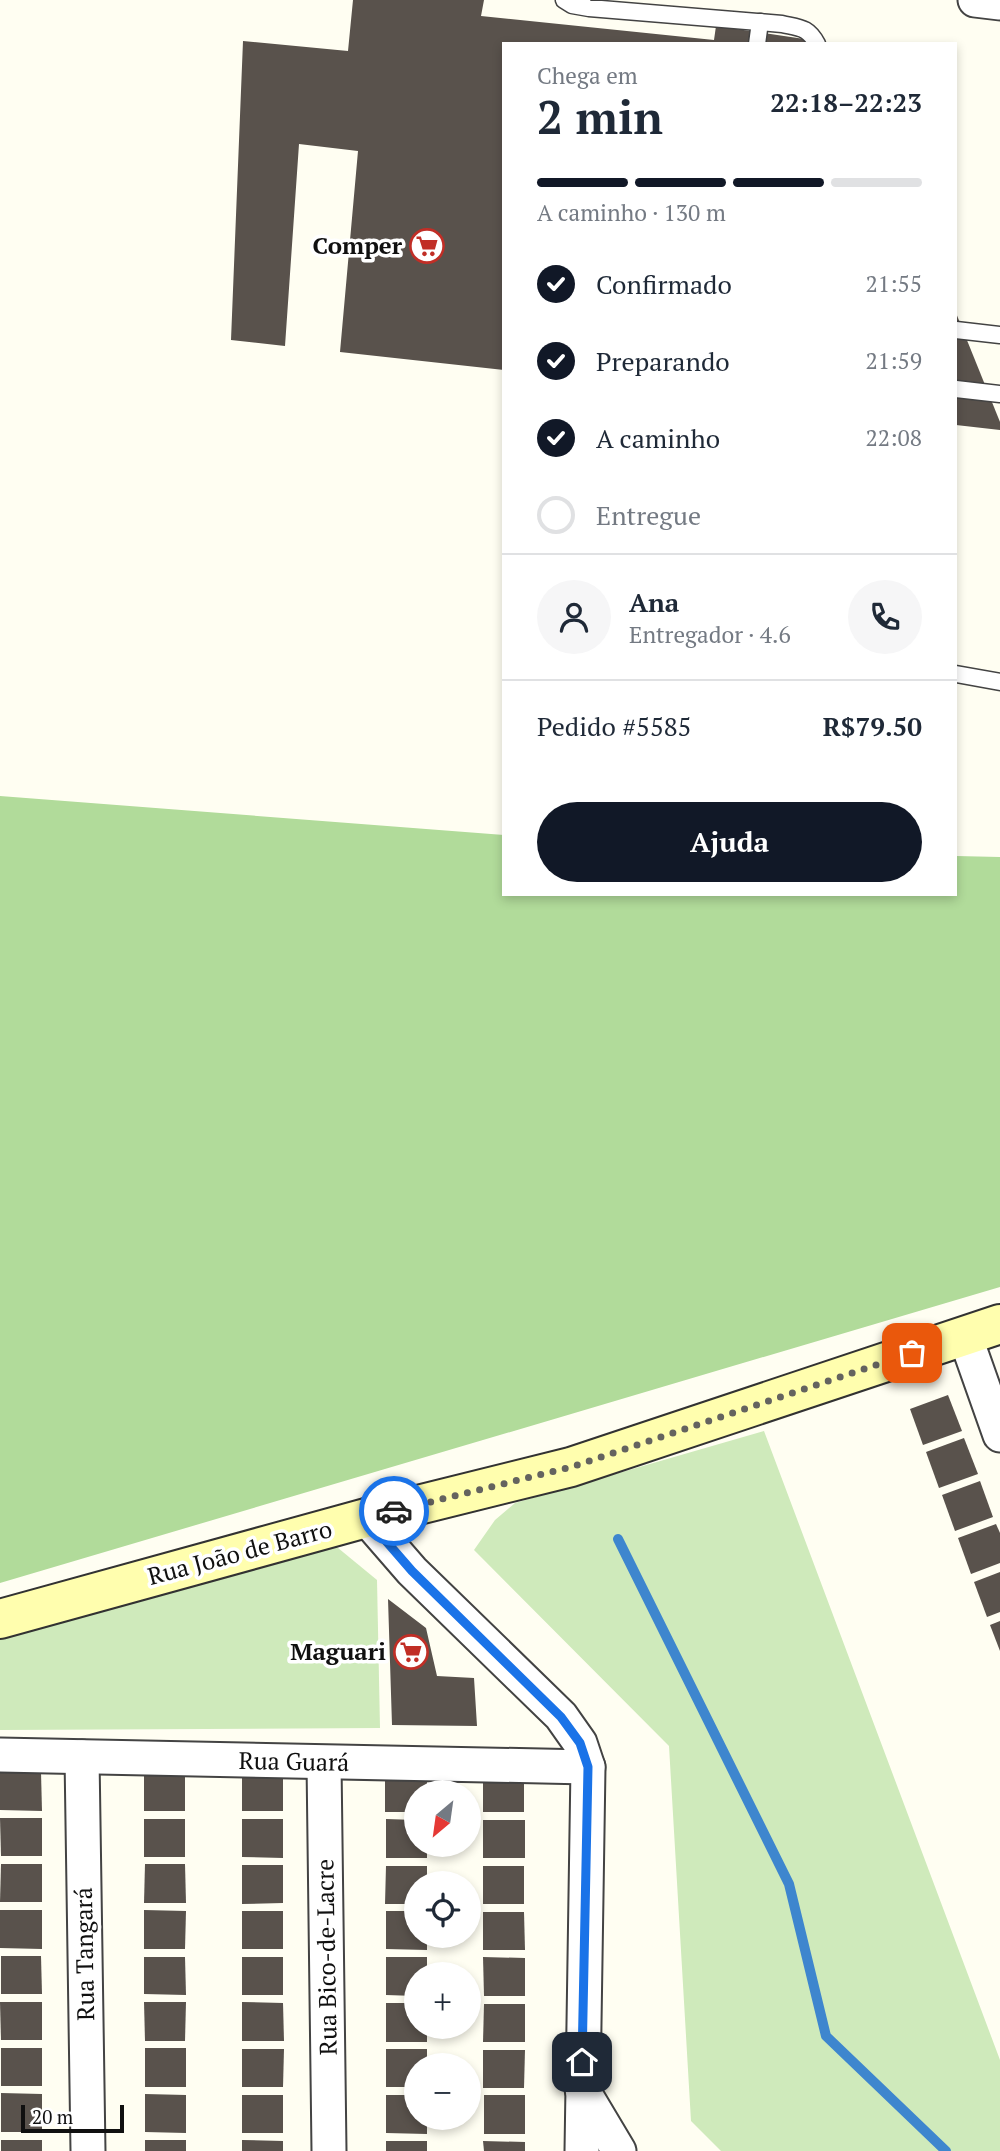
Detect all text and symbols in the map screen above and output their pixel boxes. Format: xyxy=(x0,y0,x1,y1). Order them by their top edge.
text: Chega em xyxy=(537,60,638,91)
text: 22:18–22:23 xyxy=(770,85,922,119)
text: 2 min xyxy=(537,86,663,147)
text: A caminho · 130 m xyxy=(537,197,726,228)
supermarket icon: Comper xyxy=(408,227,446,265)
place label: Comper xyxy=(313,229,403,261)
icon: check xyxy=(537,265,575,303)
text: Confirmado xyxy=(596,267,732,301)
text: 21:55 xyxy=(865,268,922,299)
icon: check xyxy=(537,342,575,380)
text: Preparando xyxy=(596,344,730,378)
text: 21:59 xyxy=(865,345,922,376)
icon: check xyxy=(537,419,575,457)
text: A caminho xyxy=(596,421,720,455)
text: 22:08 xyxy=(865,422,922,453)
text: Entregue xyxy=(596,498,701,532)
button: person xyxy=(537,580,611,654)
button: phone xyxy=(848,580,922,654)
text: Ana xyxy=(629,585,679,619)
text: Entregador · 4.6 xyxy=(629,619,791,650)
text: Pedido #5585 xyxy=(537,709,691,743)
text: R$79.50 xyxy=(823,709,922,743)
button: Ajuda xyxy=(537,802,922,882)
pin xyxy=(882,1323,942,1383)
icon: bag xyxy=(893,1334,931,1372)
courier xyxy=(359,1476,429,1546)
icon: car xyxy=(375,1492,413,1530)
street label: Rua João de Barro xyxy=(144,1512,335,1592)
supermarket icon: Maguari xyxy=(392,1633,430,1671)
place label: Maguari xyxy=(290,1635,386,1667)
street label: Rua Guará xyxy=(238,1744,350,1778)
north arrow xyxy=(404,1780,481,1857)
map controls xyxy=(404,1780,481,2130)
street label: Rua Bico-de-Lacre xyxy=(308,1858,344,2056)
button: locate xyxy=(404,1871,481,1948)
street label: Rua Tangará xyxy=(67,1887,101,2021)
button: + xyxy=(404,1962,481,2039)
pin xyxy=(552,2032,612,2092)
icon: home xyxy=(563,2043,601,2081)
button: − xyxy=(404,2053,481,2130)
scale bar xyxy=(21,2102,124,2134)
text: 20 m xyxy=(32,2104,73,2129)

